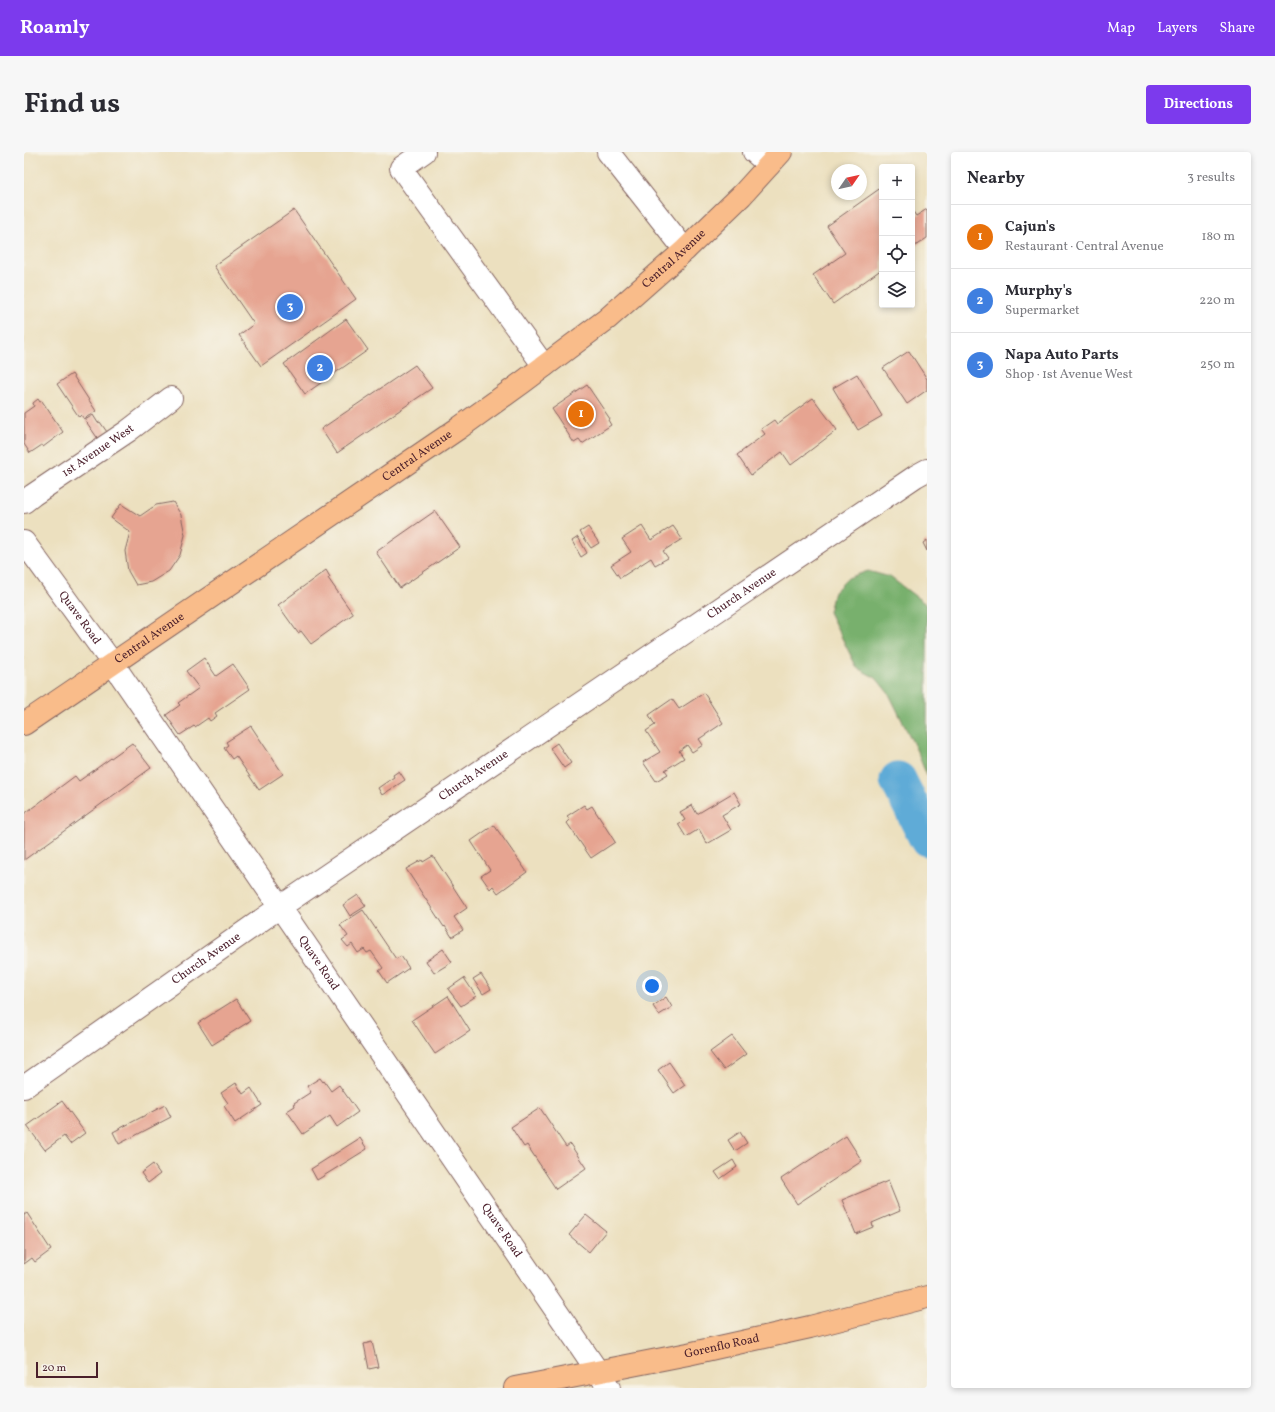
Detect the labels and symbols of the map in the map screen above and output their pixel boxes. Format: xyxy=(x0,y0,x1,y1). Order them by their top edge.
north arrow xyxy=(831,164,867,200)
street label: Central Avenue xyxy=(639,226,710,292)
pin: 3 xyxy=(277,292,303,322)
pin: 2 xyxy=(307,353,333,383)
pin: 1 xyxy=(568,399,594,429)
street label: 1st Avenue West xyxy=(59,421,138,481)
street label: Central Avenue xyxy=(379,427,456,486)
street label: Church Avenue xyxy=(704,564,780,623)
street label: Quave Road xyxy=(54,588,104,648)
street label: Central Avenue xyxy=(112,609,188,668)
street label: Church Avenue xyxy=(436,746,512,805)
street label: Church Avenue xyxy=(169,929,244,989)
street label: Quave Road xyxy=(294,933,343,994)
your location xyxy=(642,976,662,996)
street label: Quave Road xyxy=(477,1200,526,1261)
street label: Gorenflo Road xyxy=(683,1330,761,1363)
scale bar xyxy=(36,1360,98,1379)

